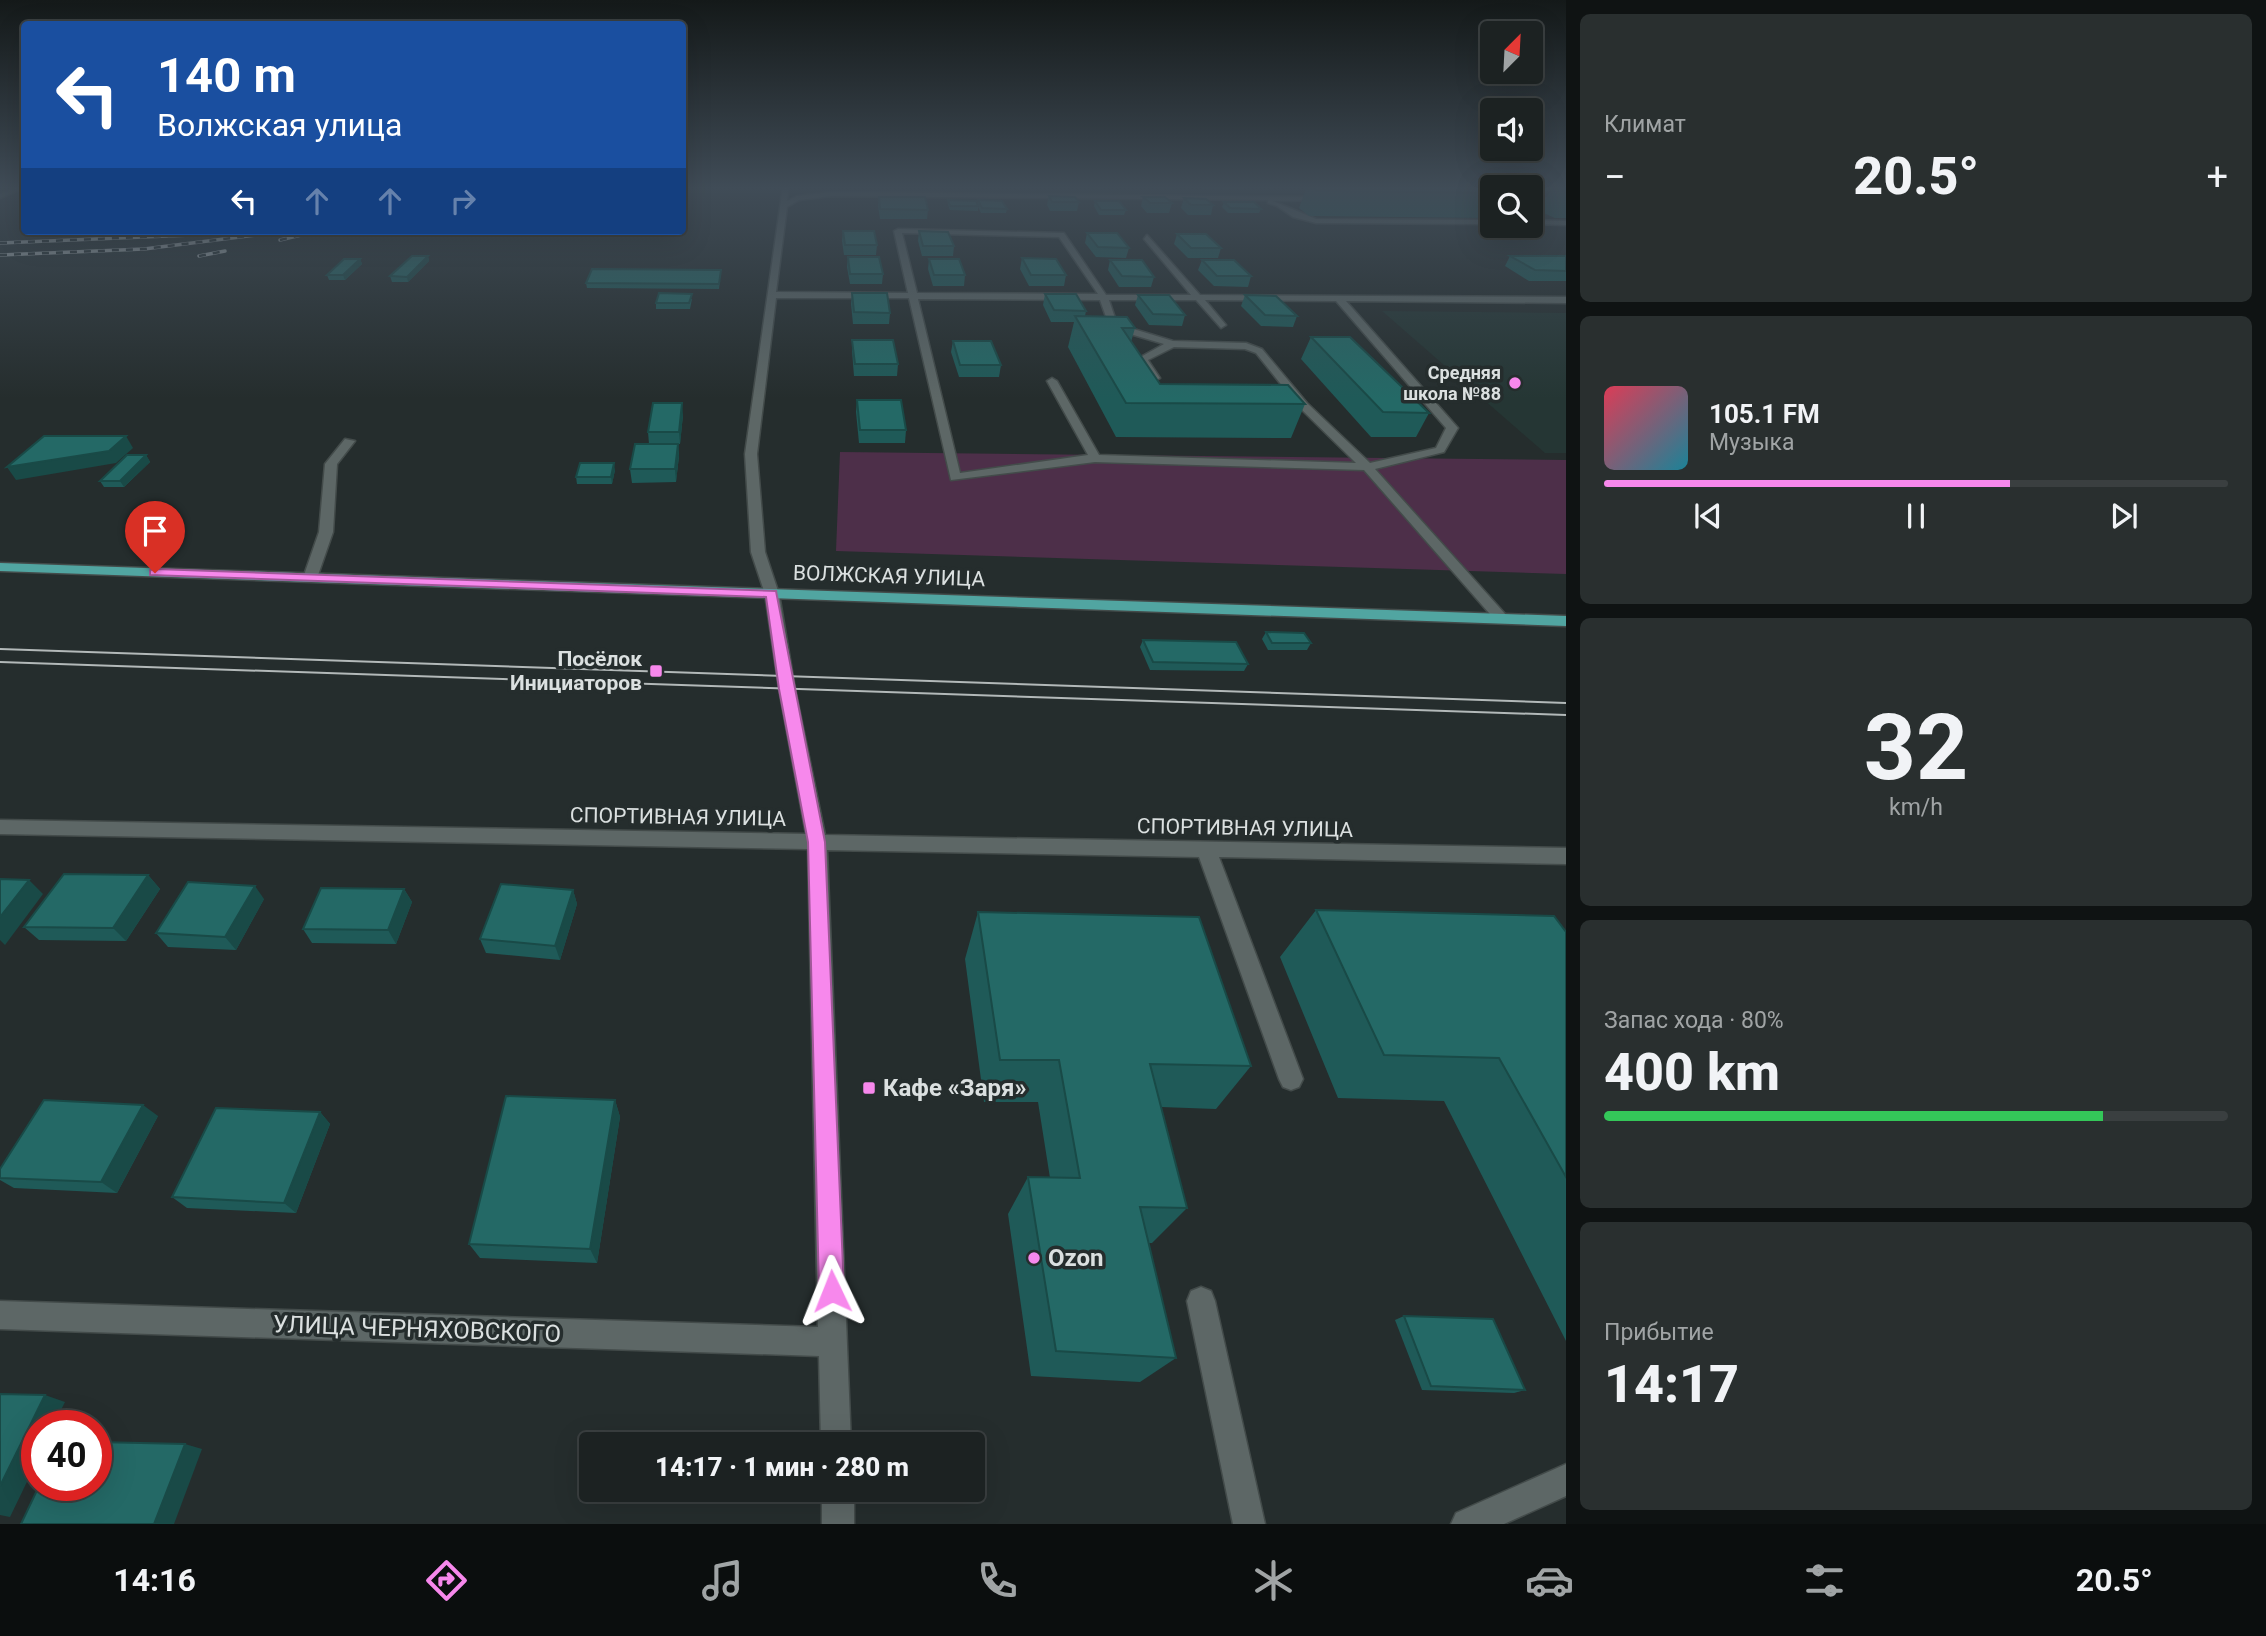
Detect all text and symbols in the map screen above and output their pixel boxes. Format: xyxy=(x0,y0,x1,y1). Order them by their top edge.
north arrow xyxy=(1480,21,1544,84)
map controls xyxy=(1480,21,1543,238)
text: 140 m xyxy=(157,47,296,104)
icon: left xyxy=(42,49,133,140)
button: sound xyxy=(1480,98,1543,161)
text: Волжская улица xyxy=(157,106,402,144)
text: Климат xyxy=(1604,111,1686,138)
text: 20.5° xyxy=(1853,146,1979,207)
text: − xyxy=(1604,155,1626,199)
text: + xyxy=(2206,155,2228,199)
button: search xyxy=(1480,175,1543,238)
icon: left xyxy=(225,182,263,220)
icon: ahead xyxy=(298,182,336,220)
icon: ahead xyxy=(371,182,409,220)
icon: right xyxy=(444,182,482,220)
place label: Средняя школа №88 xyxy=(1403,362,1501,404)
marker: Средняя школа №88 xyxy=(1507,375,1523,391)
text: 105.1 FM xyxy=(1709,399,1820,429)
text: Музыка xyxy=(1709,429,1794,456)
icon: previous xyxy=(1689,497,1727,535)
icon: pause xyxy=(1897,497,1935,535)
icon: next xyxy=(2105,497,2143,535)
pin xyxy=(125,501,185,573)
icon: arrive xyxy=(136,512,174,550)
street label: ВОЛЖСКАЯ УЛИЦА xyxy=(793,561,986,591)
place label: Посёлок Инициаторов xyxy=(510,647,642,695)
marker: Посёлок Инициаторов xyxy=(648,663,664,679)
text: 32 xyxy=(1864,695,1968,801)
text: km/h xyxy=(1889,794,1943,821)
street label: СПОРТИВНАЯ УЛИЦА xyxy=(570,803,787,831)
street label: СПОРТИВНАЯ УЛИЦА xyxy=(1137,814,1354,842)
text: Запас хода · 80% xyxy=(1604,1007,1784,1034)
text: 400 km xyxy=(1604,1042,1780,1103)
place label: Кафе «Заря» xyxy=(883,1074,1026,1102)
marker: Кафе «Заря» xyxy=(861,1080,877,1096)
place label: Ozon xyxy=(1048,1244,1104,1272)
marker: Ozon xyxy=(1026,1250,1042,1266)
position arrow xyxy=(795,1254,869,1328)
street label: УЛИЦА ЧЕРНЯХОВСКОГО xyxy=(273,1310,561,1348)
text: Прибытие xyxy=(1604,1319,1714,1346)
text: 14:17 xyxy=(1604,1354,1739,1415)
speed limit sign: 40 xyxy=(21,1410,112,1501)
text: 14:17 · 1 мин · 280 m xyxy=(655,1452,909,1482)
icon: directions xyxy=(422,1556,471,1605)
icon: music xyxy=(698,1556,747,1605)
icon: phone xyxy=(973,1556,1022,1605)
icon: climate xyxy=(1249,1556,1298,1605)
icon: car xyxy=(1525,1556,1574,1605)
icon: filters xyxy=(1800,1556,1849,1605)
text: 14:16 xyxy=(113,1561,196,1599)
text: 20.5° xyxy=(2076,1561,2153,1599)

